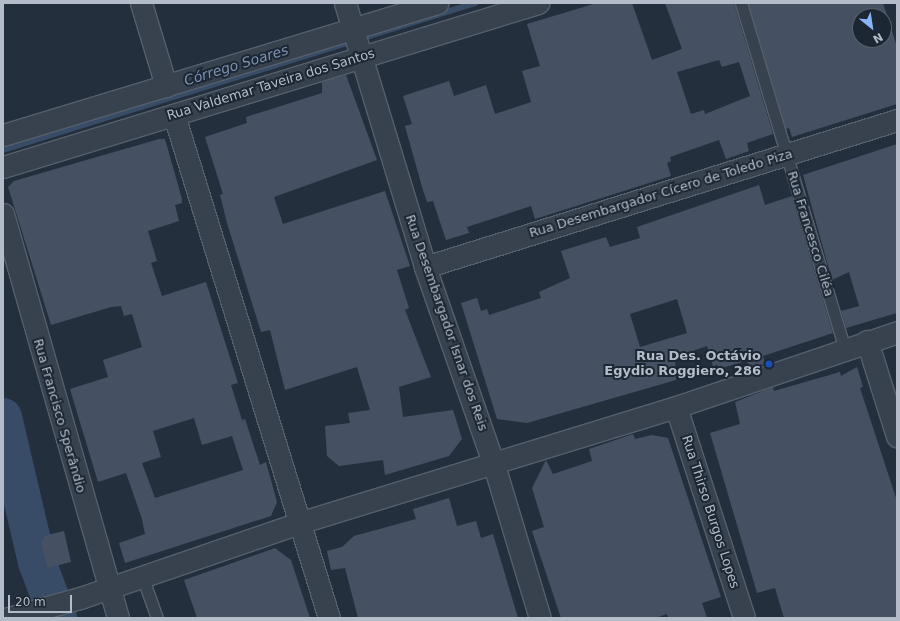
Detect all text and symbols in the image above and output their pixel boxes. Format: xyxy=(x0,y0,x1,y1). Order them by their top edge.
north arrow xyxy=(852,8,892,48)
text: N xyxy=(871,30,885,46)
water label: Córrego Soares xyxy=(182,41,290,89)
street label: Rua Valdemar Taveira dos Santos xyxy=(165,46,377,124)
street label: Rua Desembargador Cícero de Toledo Piza xyxy=(528,146,794,242)
street label: Rua Francesco Ciléa xyxy=(783,169,837,299)
street label: Rua Desembargador Isnar dos Reis xyxy=(402,213,490,433)
street label: Rua Francisco Sperândio xyxy=(30,337,88,495)
place label: Rua Des. Octávio Egydio Roggiero, 286 xyxy=(604,349,761,380)
marker: Rua Des. Octávio Egydio Roggiero, 286 xyxy=(764,359,774,369)
street label: Rua Thirso Burgos Lopes xyxy=(678,433,742,591)
scale bar xyxy=(10,587,74,613)
text: 20 m xyxy=(15,595,46,609)

